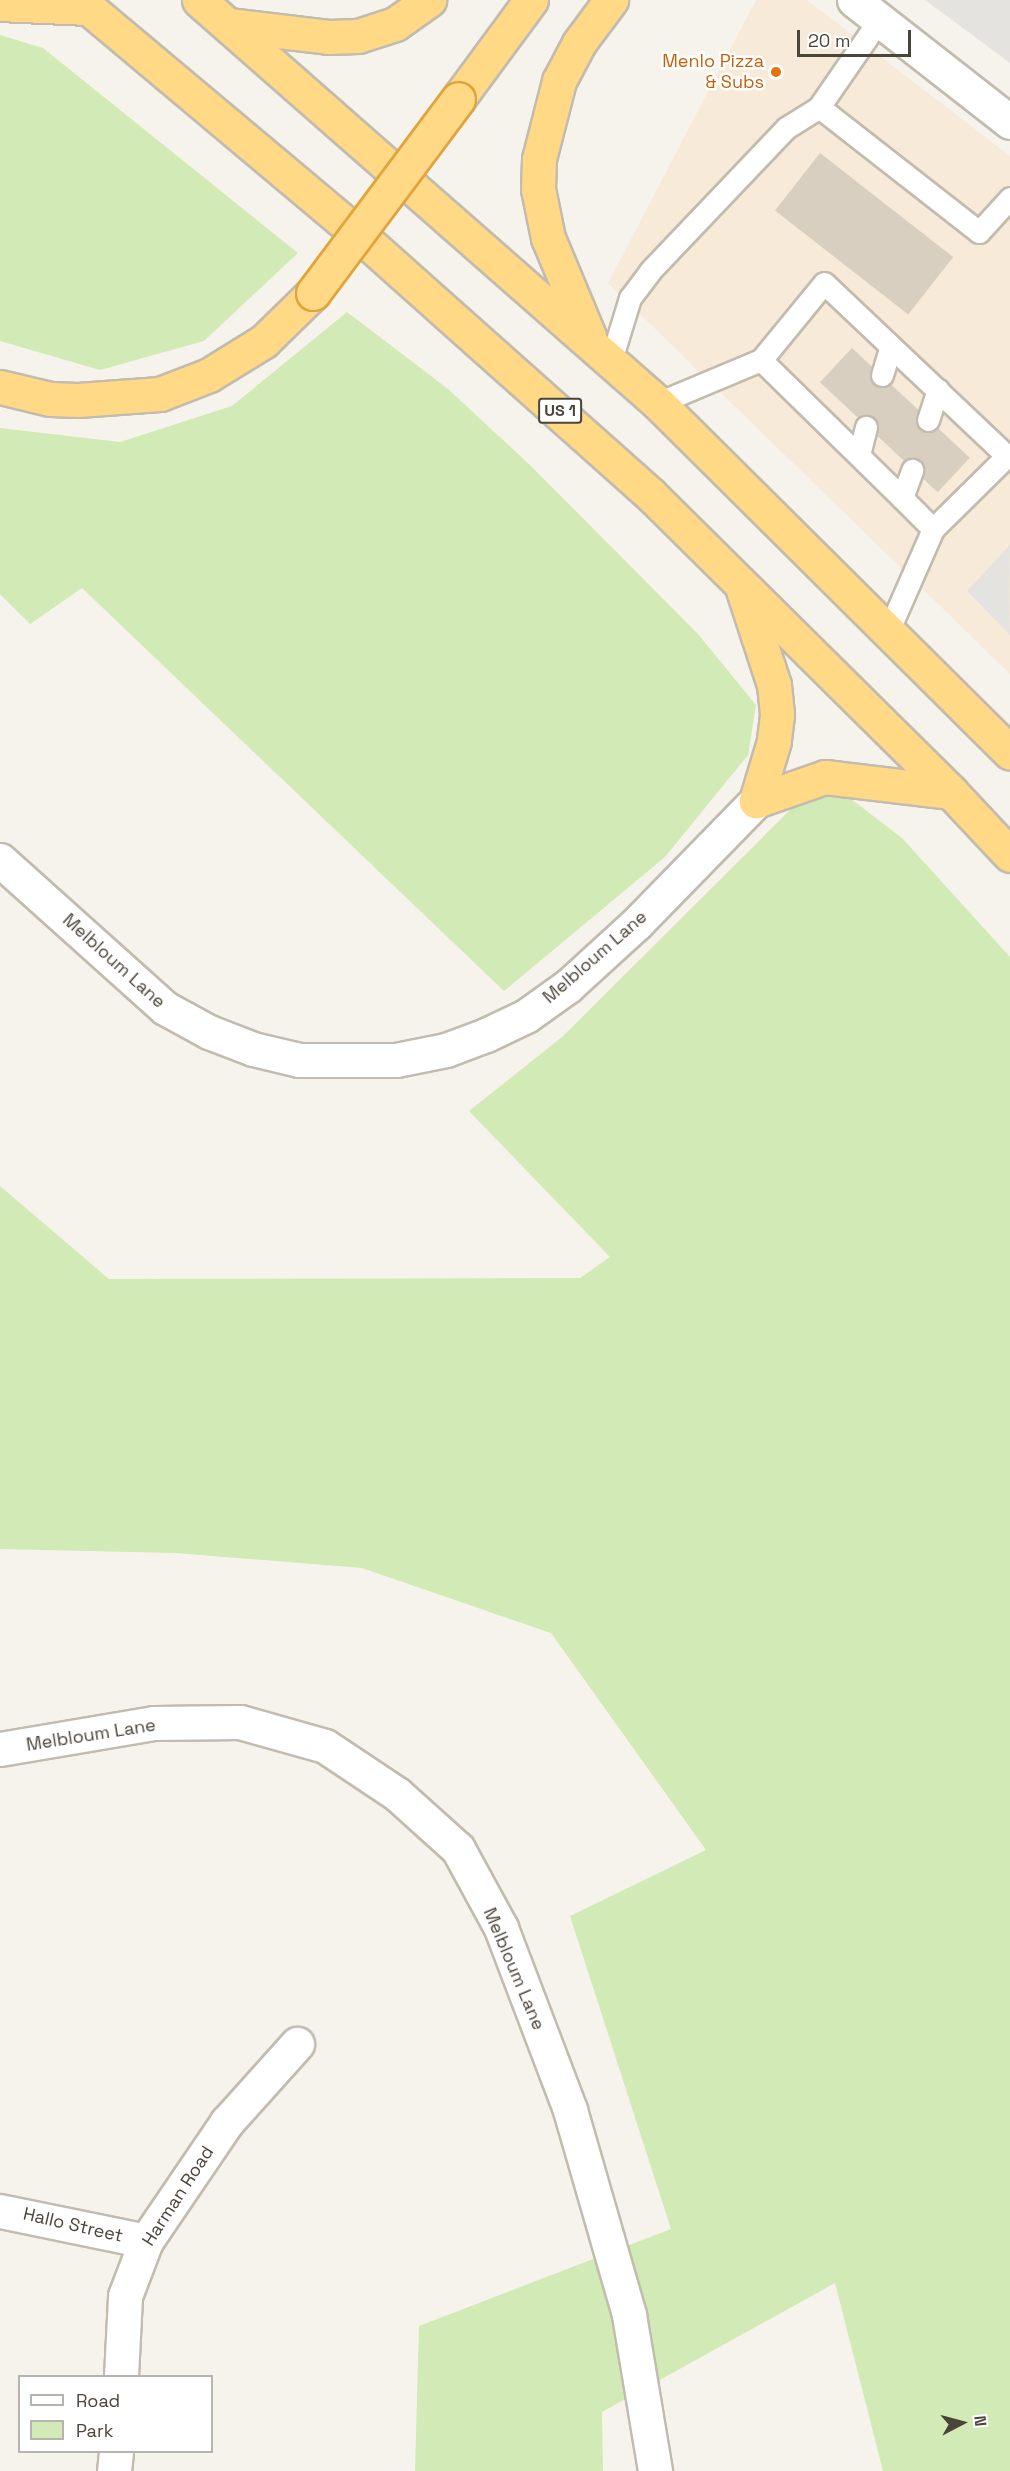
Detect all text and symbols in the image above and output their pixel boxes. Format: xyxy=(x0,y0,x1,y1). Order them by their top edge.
scale bar xyxy=(800,18,914,56)
text: 20 m xyxy=(808,29,851,52)
place label: Menlo Pizza & Subs xyxy=(662,51,764,94)
marker: Menlo Pizza & Subs xyxy=(769,65,783,79)
road number: US 1 xyxy=(538,398,582,424)
street label: Melbloum Lane xyxy=(539,906,651,1008)
street label: Melbloum Lane xyxy=(58,909,170,1013)
street label: Melbloum Lane xyxy=(25,1714,157,1756)
street label: Melbloum Lane xyxy=(479,1905,549,2033)
street label: Harman Road xyxy=(138,2142,218,2250)
street label: Hallo Street xyxy=(21,2203,125,2247)
legend xyxy=(18,2375,213,2453)
text: Road xyxy=(76,2389,120,2412)
north arrow xyxy=(932,2393,992,2453)
text: N xyxy=(969,2415,991,2427)
text: Park xyxy=(76,2419,113,2442)

